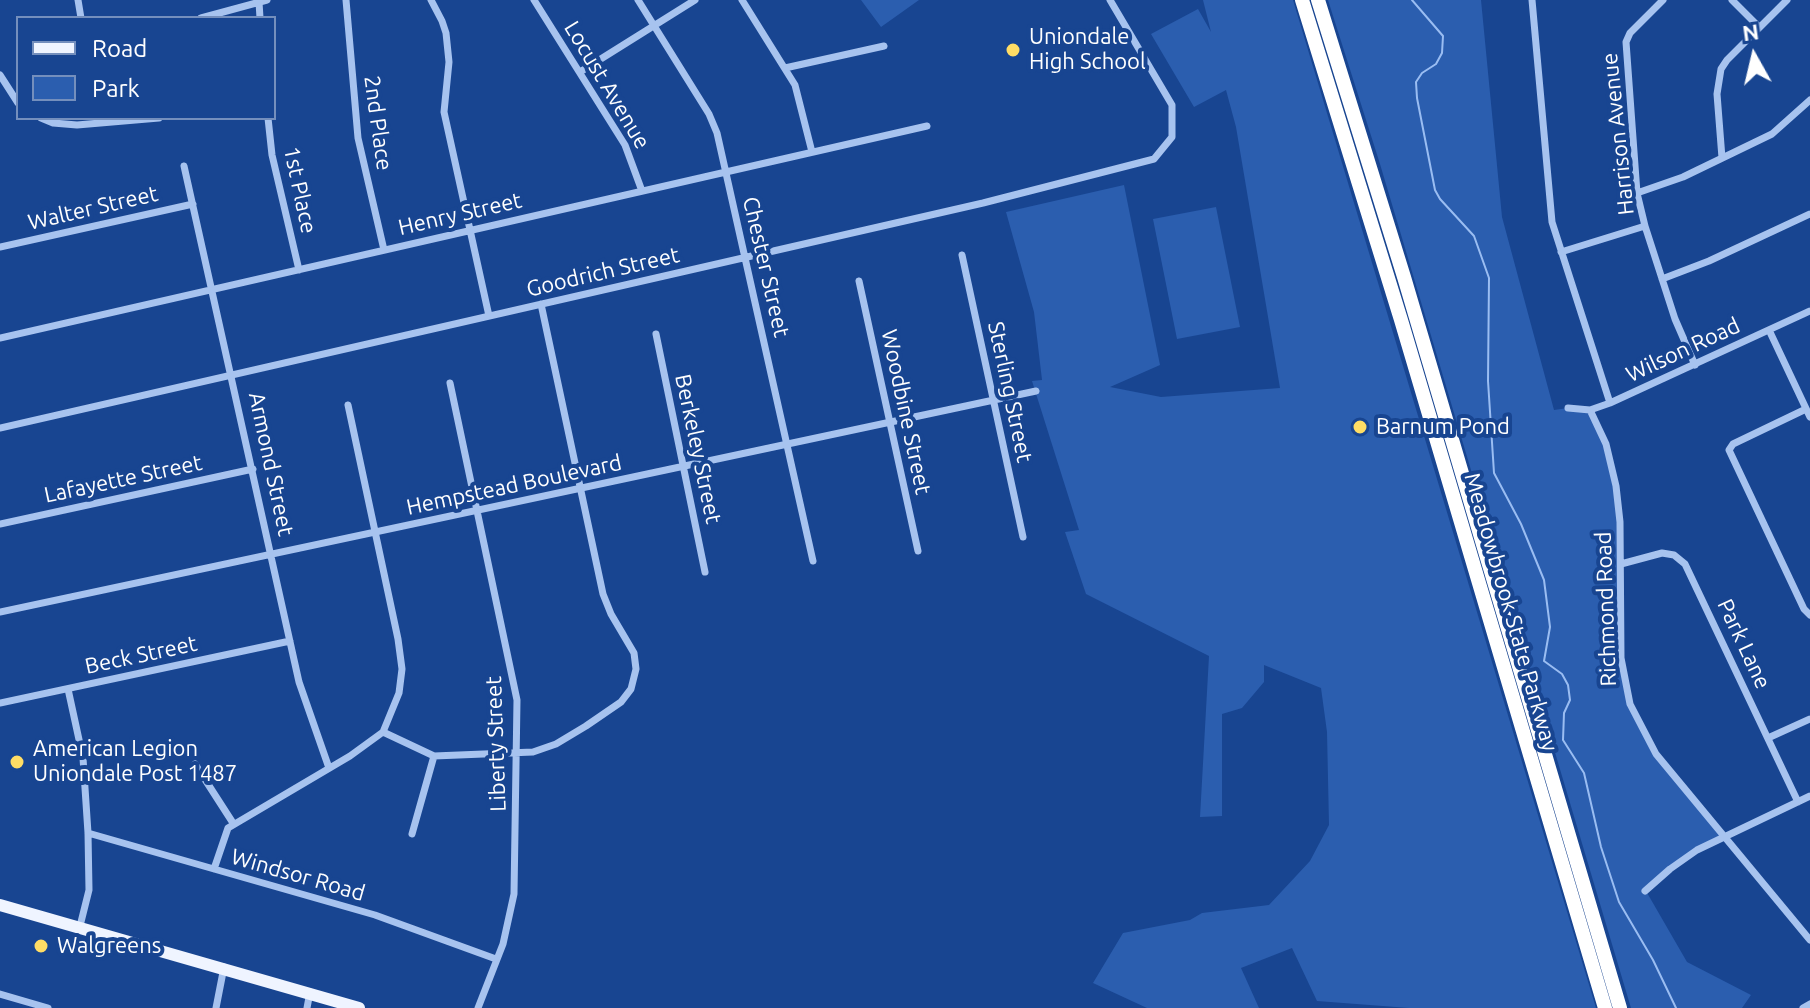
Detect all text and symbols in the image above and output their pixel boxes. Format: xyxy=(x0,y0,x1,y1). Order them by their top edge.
legend xyxy=(16,16,276,120)
street label: Locust Avenue xyxy=(559,16,655,154)
north arrow xyxy=(1714,16,1794,96)
text: N xyxy=(1741,18,1760,45)
place label: Uniondale High School xyxy=(1029,24,1146,76)
text: Road xyxy=(92,35,147,62)
marker: Uniondale High School xyxy=(1004,41,1022,59)
street label: Harrison Avenue xyxy=(1596,52,1640,216)
street label: 2nd Place xyxy=(358,74,398,172)
text: Park xyxy=(92,75,140,102)
street label: 1st Place xyxy=(278,144,322,236)
street label: Walter Street xyxy=(25,180,161,236)
street label: Henry Street xyxy=(396,187,524,241)
street label: Chester Street xyxy=(737,194,795,340)
street label: Goodrich Street xyxy=(524,242,682,302)
street label: Wilson Road xyxy=(1622,312,1744,388)
street label: Sterling Street xyxy=(982,319,1038,465)
street label: Woodbine Street xyxy=(876,327,936,497)
street label: Berkeley Street xyxy=(669,372,727,526)
street label: Armond Street xyxy=(243,390,299,538)
place label: Barnum Pond xyxy=(1376,414,1510,440)
marker: Barnum Pond xyxy=(1351,418,1369,436)
street label: Lafayette Street xyxy=(42,449,204,509)
street label: Hempstead Boulevard xyxy=(404,449,624,521)
street label: Meadowbrook State Parkway xyxy=(1459,470,1563,754)
street label: Richmond Road xyxy=(1590,531,1622,687)
street label: Park Lane xyxy=(1712,595,1776,693)
street label: Beck Street xyxy=(83,630,199,680)
street label: Liberty Street xyxy=(480,676,512,812)
place label: American Legion Uniondale Post 1487 xyxy=(33,736,237,788)
marker: American Legion Uniondale Post 1487 xyxy=(8,753,26,771)
street label: Windsor Road xyxy=(228,843,368,907)
place label: Walgreens xyxy=(57,933,161,959)
marker: Walgreens xyxy=(32,937,50,955)

